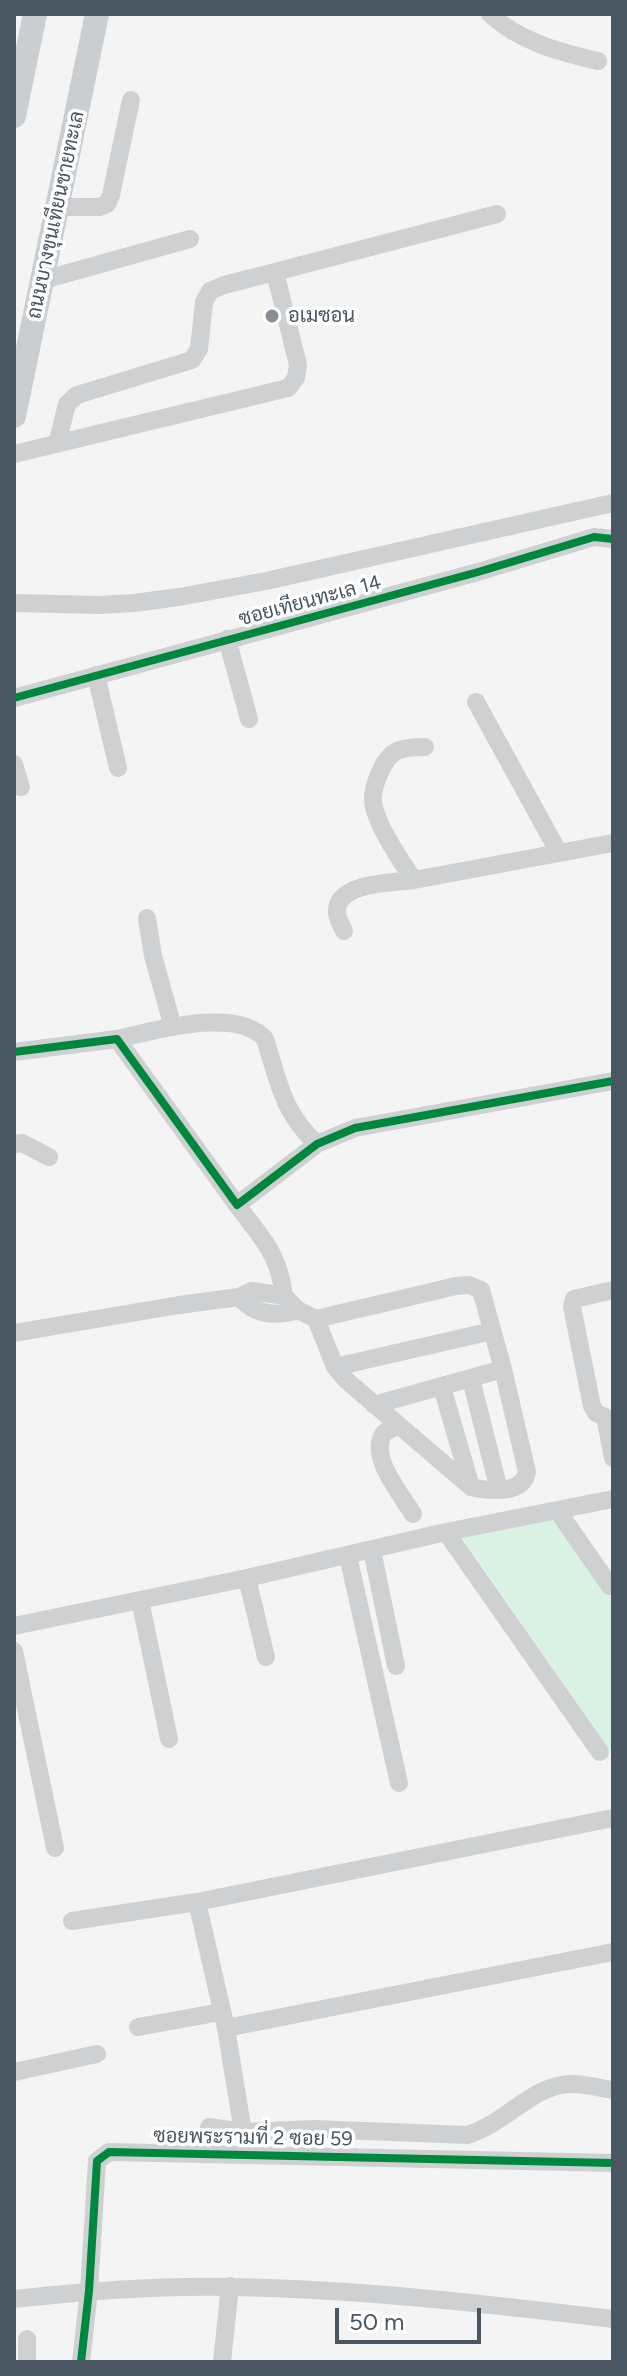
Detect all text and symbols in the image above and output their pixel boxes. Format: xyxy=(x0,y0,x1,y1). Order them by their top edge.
street label: ถนนบางขุนเทียนชายทะเล xyxy=(22,109,90,321)
place label: อเมซอน xyxy=(288,304,355,328)
marker: อเมซอน xyxy=(263,307,281,325)
street label: ซอยเทียนทะเล 14 xyxy=(236,570,384,632)
street label: ซอยพระรามที่ 2 ซอย 59 xyxy=(153,2124,353,2152)
scale bar xyxy=(339,2292,485,2342)
text: 50 m xyxy=(349,2307,405,2336)

